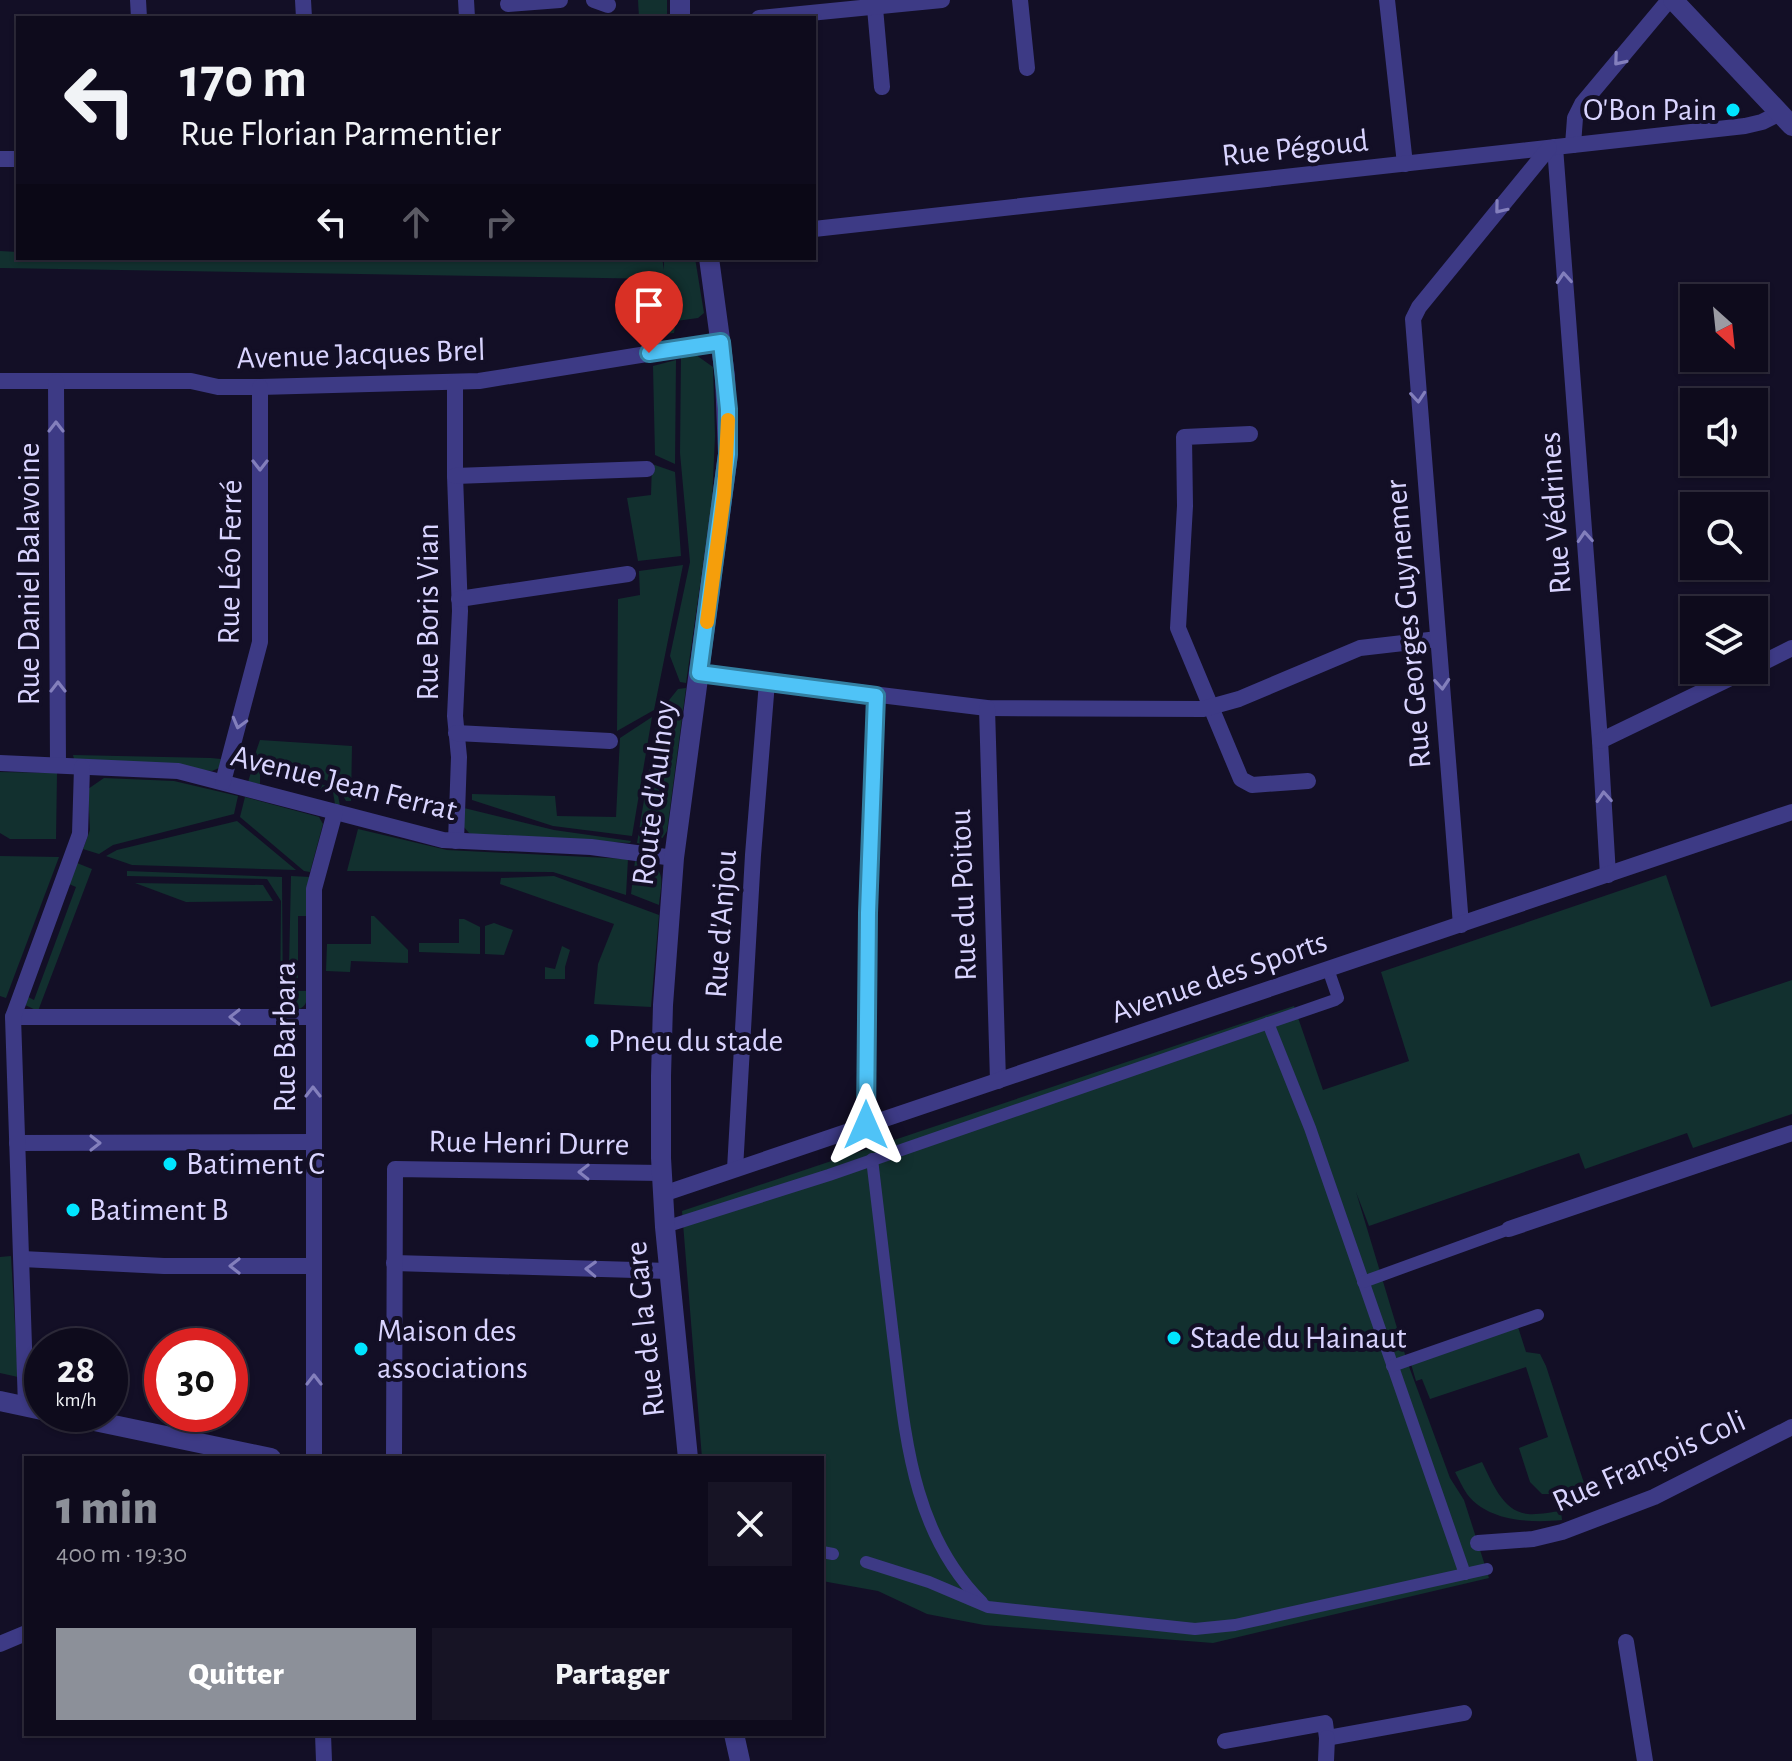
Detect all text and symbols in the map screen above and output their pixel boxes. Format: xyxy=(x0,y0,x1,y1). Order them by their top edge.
icon: left xyxy=(48,48,152,152)
text: 170 m xyxy=(180,51,307,107)
one-way arrow xyxy=(1614,51,1629,65)
place label: O'Bon Pain xyxy=(1583,94,1717,126)
marker: O'Bon Pain xyxy=(1724,101,1742,119)
text: Rue Florian Parmentier xyxy=(180,116,501,152)
street label: Rue Pégoud xyxy=(1220,124,1370,172)
one-way arrow xyxy=(1495,199,1510,214)
icon: left xyxy=(310,200,354,244)
icon: ahead xyxy=(394,200,438,244)
icon: right xyxy=(478,200,522,244)
pin xyxy=(615,271,683,353)
one-way arrow xyxy=(1556,271,1573,284)
icon: arrive xyxy=(627,283,671,327)
north arrow xyxy=(1680,284,1768,372)
map controls xyxy=(1680,284,1768,684)
street label: Avenue Jacques Brel xyxy=(236,334,486,374)
button: sound xyxy=(1680,388,1768,476)
one-way arrow xyxy=(1409,391,1426,404)
one-way arrow xyxy=(47,420,65,433)
street label: Rue Védrines xyxy=(1533,431,1577,595)
street label: Rue Daniel Balavoine xyxy=(13,443,45,705)
one-way arrow xyxy=(251,459,269,472)
street label: Rue Georges Guynemer xyxy=(1379,477,1437,770)
street label: Rue Léo Ferré xyxy=(213,479,247,645)
button: search xyxy=(1680,492,1768,580)
street label: Rue Boris Vian xyxy=(412,523,444,701)
one-way arrow xyxy=(1576,531,1593,544)
button: layers xyxy=(1680,596,1768,684)
one-way arrow xyxy=(1433,678,1450,691)
one-way arrow xyxy=(49,680,67,693)
street label: Route d'Aulnoy xyxy=(627,698,681,887)
one-way arrow xyxy=(232,715,249,729)
street label: Avenue Jean Ferrat xyxy=(228,739,460,827)
one-way arrow xyxy=(1596,790,1613,803)
street label: Rue du Poitou xyxy=(944,808,982,982)
street label: Rue d'Anjou xyxy=(700,849,742,999)
street label: Avenue des Sports xyxy=(1107,925,1331,1029)
street label: Rue Barbara xyxy=(269,961,301,1113)
one-way arrow xyxy=(228,1008,241,1026)
place label: Pneu du stade xyxy=(608,1025,783,1057)
marker: Pneu du stade xyxy=(583,1032,601,1050)
position arrow xyxy=(824,1083,908,1167)
one-way arrow xyxy=(304,1085,322,1098)
street label: Rue Henri Durre xyxy=(428,1125,630,1161)
one-way arrow xyxy=(89,1134,102,1152)
place label: Batiment C xyxy=(186,1148,325,1180)
marker: Batiment C xyxy=(161,1155,179,1173)
one-way arrow xyxy=(577,1163,590,1181)
place label: Batiment B xyxy=(89,1194,228,1226)
marker: Batiment B xyxy=(64,1201,82,1219)
street label: Rue de la Gare xyxy=(620,1240,670,1418)
one-way arrow xyxy=(228,1257,241,1275)
one-way arrow xyxy=(584,1261,597,1278)
place label: Maison des associations xyxy=(377,1315,528,1384)
place label: Stade du Hainaut xyxy=(1190,1322,1406,1354)
speed limit sign: 30 xyxy=(144,1328,248,1432)
marker: Stade du Hainaut xyxy=(1165,1329,1183,1347)
marker: Maison des associations xyxy=(352,1340,370,1358)
text: 28 xyxy=(57,1350,95,1390)
one-way arrow xyxy=(305,1373,323,1386)
text: km/h xyxy=(55,1390,97,1410)
street label: Rue François Coli xyxy=(1548,1404,1750,1518)
button: close xyxy=(708,1482,792,1566)
text: 1 min xyxy=(56,1485,158,1533)
text: 400 m · 19:30 xyxy=(56,1541,187,1567)
button: Quitter xyxy=(56,1628,416,1720)
button: Partager xyxy=(432,1628,792,1720)

